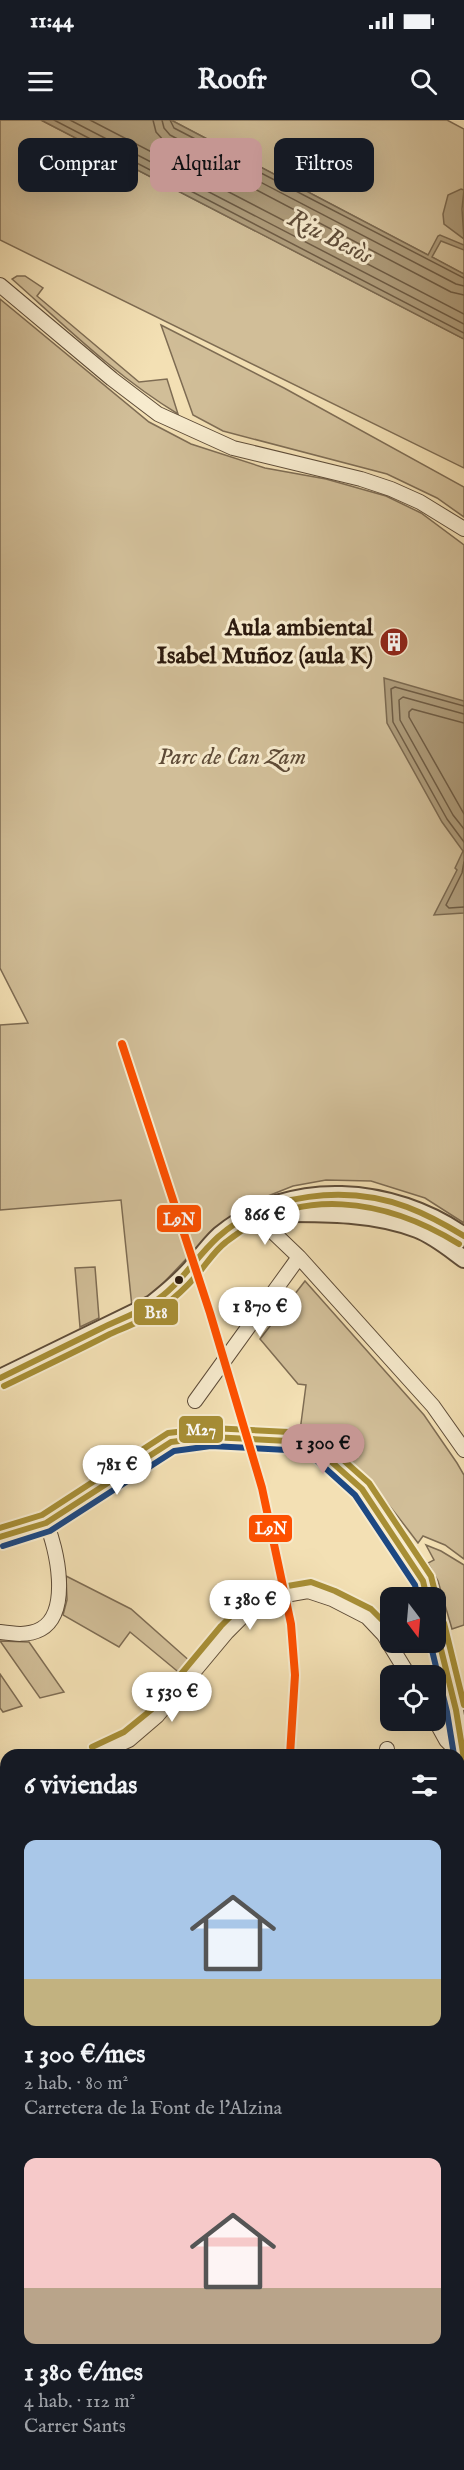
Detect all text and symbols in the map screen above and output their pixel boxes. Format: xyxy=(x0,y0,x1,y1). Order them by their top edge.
text: 11:44 xyxy=(30,7,74,35)
text: Roofr xyxy=(197,64,267,98)
icon: menu xyxy=(24,65,57,98)
icon: search xyxy=(407,65,440,98)
chip: Comprar xyxy=(18,138,138,192)
chip: Alquilar xyxy=(150,138,262,192)
chip: Filtros xyxy=(274,138,374,192)
water label: Riu Besòs xyxy=(282,202,379,273)
place label: Aula ambiental Isabel Muñoz (aula K) xyxy=(157,613,373,672)
building icon: Aula ambiental Isabel Muñoz (aula K) xyxy=(378,626,410,658)
park label: Parc de Can Zam xyxy=(158,742,306,773)
pin: 866 € xyxy=(223,1195,307,1246)
text: 866 € xyxy=(245,1202,285,1227)
line badge: L9N xyxy=(156,1204,202,1233)
text: L9N xyxy=(163,1211,195,1231)
unlabelled marker xyxy=(173,1274,185,1286)
pin: 1 870 € xyxy=(205,1287,315,1338)
text: 1 870 € xyxy=(233,1294,287,1319)
line badge: B18 xyxy=(133,1298,179,1326)
text: B18 xyxy=(145,1304,167,1324)
line badge: M27 xyxy=(178,1415,224,1444)
text: M27 xyxy=(186,1421,216,1441)
pin: 1 300 € xyxy=(268,1424,378,1475)
text: 1 300 € xyxy=(295,1431,351,1456)
pin: 781 € xyxy=(75,1445,159,1496)
text: 781 € xyxy=(97,1452,137,1477)
line badge: L9N xyxy=(248,1514,293,1543)
text: L9N xyxy=(255,1520,287,1540)
pin: 1 380 € xyxy=(195,1580,305,1631)
text: 1 380 € xyxy=(223,1587,277,1612)
north arrow xyxy=(380,1587,446,1653)
map controls xyxy=(380,1587,446,1731)
button: locate xyxy=(380,1665,446,1731)
pin: 1 530 € xyxy=(117,1672,227,1723)
text: 1 530 € xyxy=(146,1679,198,1704)
text: 6 viviendas xyxy=(24,1769,137,1802)
icon: filters xyxy=(408,1769,441,1802)
icon: home xyxy=(179,1879,287,1987)
text: 1 300 €/mes xyxy=(24,2038,145,2071)
text: 2 hab. · 80 m² xyxy=(24,2071,128,2096)
text: Carretera de la Font de l'Alzina xyxy=(24,2096,282,2121)
icon: home xyxy=(179,2197,287,2305)
text: 1 380 €/mes xyxy=(24,2356,143,2389)
text: 4 hab. · 112 m² xyxy=(24,2389,135,2414)
text: Carrer Sants xyxy=(24,2414,126,2439)

